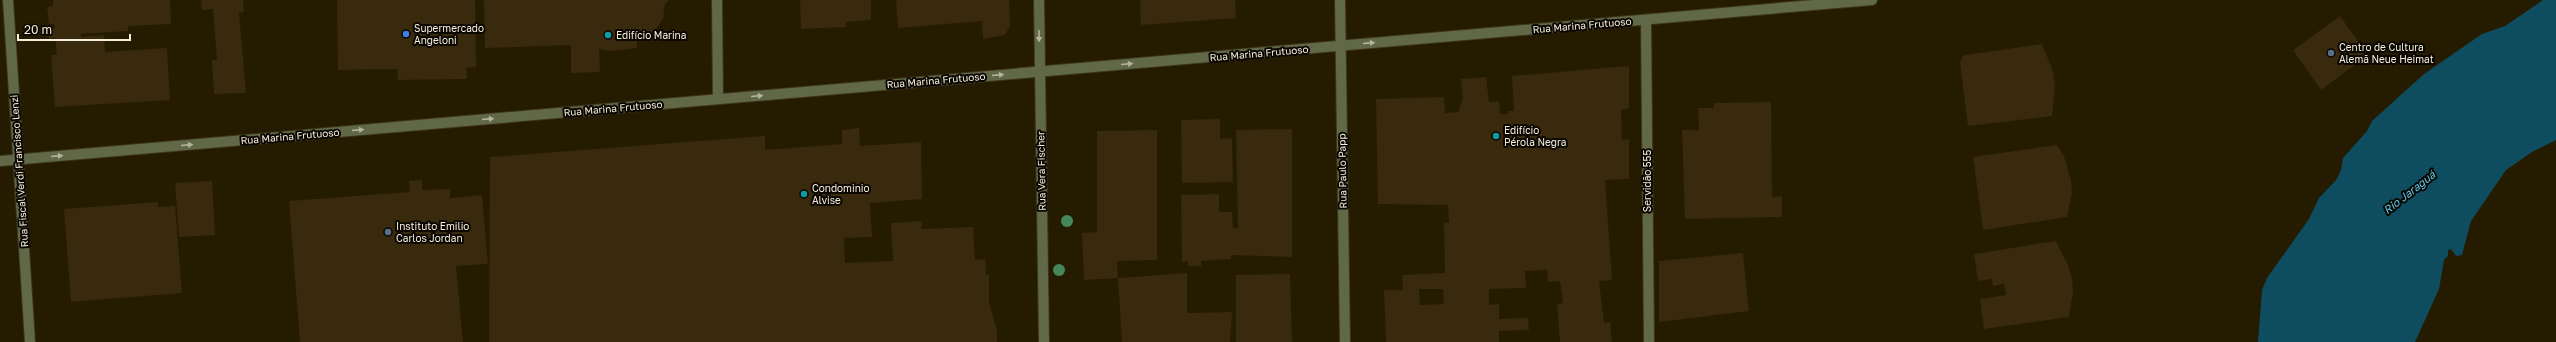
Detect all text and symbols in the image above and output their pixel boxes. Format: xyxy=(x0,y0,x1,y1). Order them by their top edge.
street label: Rua Marina Frutuoso xyxy=(1532,15,1632,35)
scale bar xyxy=(18,16,130,42)
text: 20 m xyxy=(24,22,52,37)
place label: Supermercado Angeloni xyxy=(414,22,484,46)
marker: Supermercado Angeloni xyxy=(401,29,411,39)
place label: Edifício Marina xyxy=(616,29,686,41)
marker: Edifício Marina xyxy=(603,30,613,40)
one-way arrow xyxy=(1036,30,1042,43)
one-way arrow xyxy=(1363,40,1375,47)
place label: Centro de Cultura Alemã Neue Heimat xyxy=(2339,41,2434,65)
street label: Rua Marina Frutuoso xyxy=(1209,43,1309,63)
marker: Centro de Cultura Alemã Neue Heimat xyxy=(2326,48,2336,58)
one-way arrow xyxy=(1121,61,1134,67)
street label: Rua Marina Frutuoso xyxy=(886,70,986,90)
one-way arrow xyxy=(992,72,1004,79)
one-way arrow xyxy=(751,92,763,99)
street label: Rua Fiscal Verdi Francisco Lenzi xyxy=(8,94,30,248)
street label: Rua Marina Frutuoso xyxy=(563,98,663,118)
one-way arrow xyxy=(482,115,494,122)
place label: Edifício Pérola Negra xyxy=(1504,124,1566,148)
street label: Rua Marina Frutuoso xyxy=(240,126,340,146)
one-way arrow xyxy=(352,127,364,133)
street label: Rua Vera Fischer xyxy=(1034,131,1048,211)
marker: Edifício Pérola Negra xyxy=(1491,131,1501,141)
street label: Rua Paulo Papp xyxy=(1335,133,1349,209)
one-way arrow xyxy=(181,141,193,148)
street label: Servidão 555 xyxy=(1641,150,1653,212)
one-way arrow xyxy=(51,152,63,159)
water label: Rio Jaraguá xyxy=(2381,167,2439,217)
place label: Condominio Alvise xyxy=(812,182,869,206)
marker: Condominio Alvise xyxy=(799,189,809,199)
place label: Instituto Emilio Carlos Jordan xyxy=(396,220,469,244)
marker: Instituto Emilio Carlos Jordan xyxy=(383,227,393,237)

